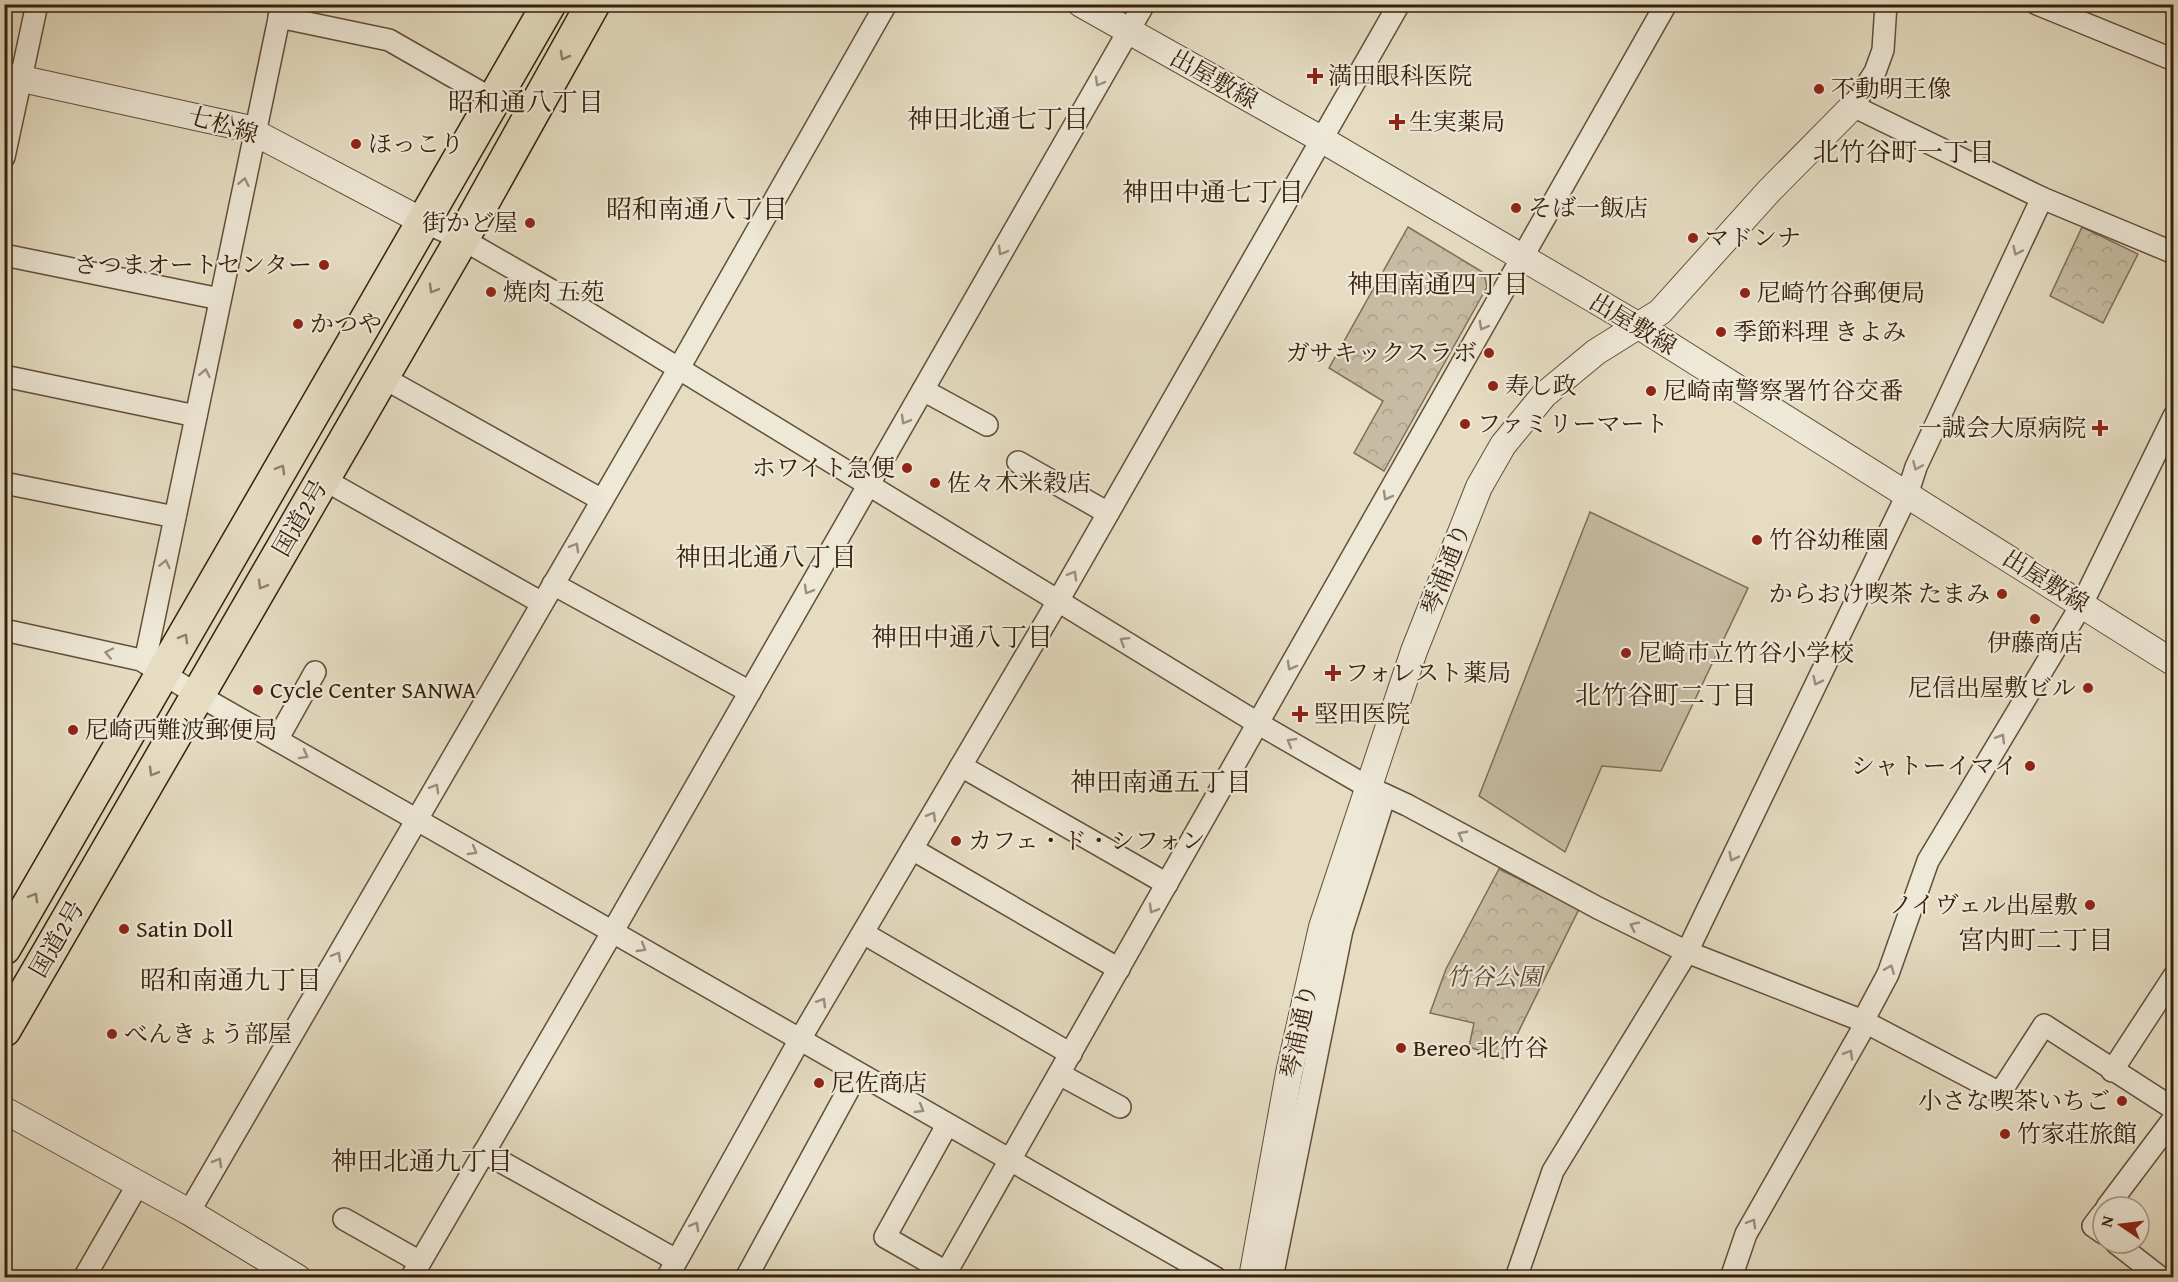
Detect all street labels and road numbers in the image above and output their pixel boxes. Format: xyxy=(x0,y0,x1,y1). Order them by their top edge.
street label: 出屋敷線 xyxy=(1164,40,1265,117)
street label: 七松線 xyxy=(184,97,263,152)
street label: 出屋敷線 xyxy=(1583,284,1683,363)
street label: 国道2号 xyxy=(264,473,336,563)
street label: 琴浦通り xyxy=(1412,518,1479,620)
street label: 出屋敷線 xyxy=(1996,540,2096,621)
street label: 国道2号 xyxy=(21,894,93,984)
street label: 琴浦通り xyxy=(1271,980,1326,1081)

